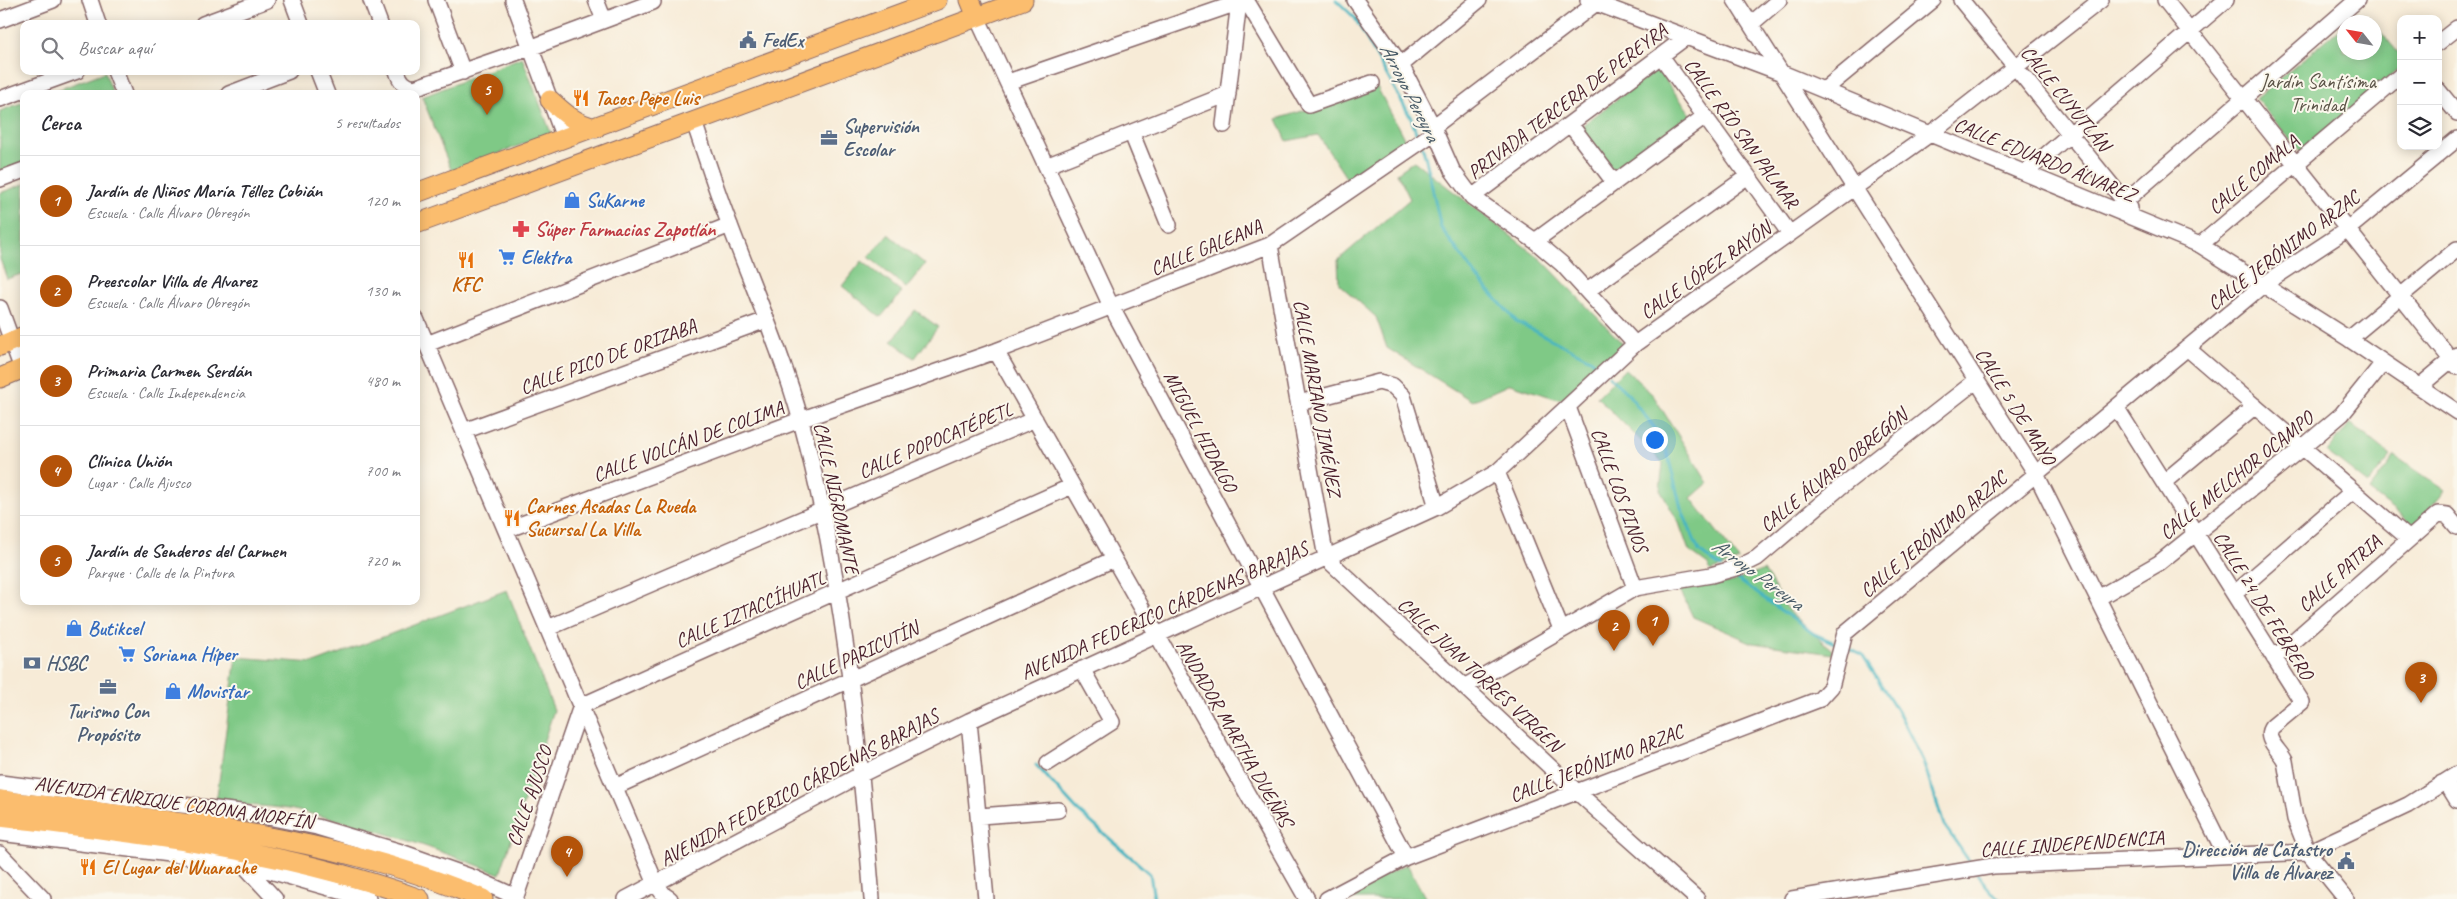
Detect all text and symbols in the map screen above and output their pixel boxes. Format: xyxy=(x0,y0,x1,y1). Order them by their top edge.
north arrow xyxy=(2337,15,2382,60)
map controls xyxy=(2397,15,2442,150)
button: + xyxy=(2397,15,2442,60)
street label: PRIVADA TERCERA DE PEREYRA xyxy=(1463,18,1673,185)
search box xyxy=(20,20,420,75)
place label: FedEx xyxy=(762,28,805,53)
public building icon: FedEx xyxy=(738,30,758,50)
icon: search xyxy=(38,34,66,62)
text: Buscar aquí xyxy=(78,36,152,60)
water label: Arroyo Pereyra xyxy=(1374,39,1447,148)
street label: CALLE CUYUTLÁN xyxy=(2015,40,2118,159)
street label: CALLE RÍO SAN PALMAR xyxy=(1679,53,1806,215)
button: − xyxy=(2397,60,2442,105)
park label: Jardín Santísima Trinidad xyxy=(2259,69,2378,117)
pin: 5 xyxy=(471,74,503,115)
place label: Tacos Pepe Luis xyxy=(595,86,701,111)
restaurant icon: Tacos Pepe Luis xyxy=(571,88,591,108)
button: layers xyxy=(2397,105,2442,150)
text: Cerca xyxy=(40,110,81,136)
street label: CALLE EDUARDO ÁLVAREZ xyxy=(1950,112,2143,209)
text: 5 resultados xyxy=(335,113,400,133)
place label: Supervisión Escolar xyxy=(843,114,920,162)
office icon: Supervisión Escolar xyxy=(819,128,839,148)
street label: CALLE COMALA xyxy=(2203,128,2305,220)
text: Jardín de Niños María Téllez Cobián xyxy=(87,179,322,203)
street label: CALLE JERÓNIMO ARZAC xyxy=(2202,184,2366,316)
place label: SuKarne xyxy=(586,188,645,213)
shop icon: SuKarne xyxy=(562,190,582,210)
text: 1 xyxy=(52,191,60,211)
text: 120 m xyxy=(366,191,400,211)
text: Escuela · Calle Álvaro Obregón xyxy=(87,203,249,223)
street label: CALLE GALEANA xyxy=(1147,213,1267,281)
street label: CALLE LÓPEZ RAYÓN xyxy=(1635,214,1778,325)
place label: Súper Farmacias Zapotlán xyxy=(535,217,716,242)
pharmacy icon: Súper Farmacias Zapotlán xyxy=(511,219,531,239)
place label: Elektra xyxy=(521,245,573,270)
supermarket icon: Elektra xyxy=(497,247,517,267)
restaurant icon: KFC xyxy=(456,250,476,270)
text: Preescolar Villa de Alvarez xyxy=(87,269,257,293)
place label: KFC xyxy=(451,272,484,297)
text: 2 xyxy=(52,281,60,301)
text: 130 m xyxy=(366,281,400,301)
text: Escuela · Calle Álvaro Obregón xyxy=(87,293,249,313)
street label: CALLE MARIANO JIMÉNEZ xyxy=(1288,298,1348,501)
street label: CALLE PICO DE ORIZABA xyxy=(517,313,701,400)
street label: CALLE 5 DE MAYO xyxy=(1970,343,2063,471)
text: Primaria Carmen Serdán xyxy=(87,359,251,383)
street label: MIGUEL HIDALGO xyxy=(1158,366,1244,498)
text: 3 xyxy=(52,371,60,391)
text: 480 m xyxy=(366,371,400,391)
text: Escuela · Calle Independencia xyxy=(87,383,245,403)
street label: CALLE VOLCÁN DE COLIMA xyxy=(589,395,788,488)
street label: CALLE POPOCATÉPETL xyxy=(854,397,1016,484)
street label: CALLE ÁLVARO OBREGÓN xyxy=(1755,401,1914,537)
street label: CALLE MELCHOR OCAMPO xyxy=(2154,404,2320,545)
street label: CALLE NIGROMANTE xyxy=(808,420,865,579)
street label: CALLE LOS PINOS xyxy=(1585,425,1654,558)
your location xyxy=(1642,427,1668,453)
text: Clínica Unión xyxy=(87,449,172,473)
text: 4 xyxy=(52,461,60,481)
text: 700 m xyxy=(366,461,400,481)
street label: CALLE JERÓNIMO ARZAC xyxy=(1855,464,2014,603)
text: Lugar · Calle Ajusco xyxy=(87,473,191,493)
place label: Carnes Asadas La Rueda Sucursal La Villa xyxy=(526,494,697,542)
restaurant icon: Carnes Asadas La Rueda Sucursal La Villa xyxy=(502,508,522,528)
street label: CALLE 24 DE FEBRERO xyxy=(2208,527,2320,686)
street label: CALLE PATRIA xyxy=(2292,529,2387,617)
water label: Arroyo Pereyra xyxy=(1707,532,1811,617)
street label: AVENIDA FEDERICO CÁRDENAS BARAJAS xyxy=(1017,535,1314,685)
text: Jardín de Senderos del Carmen xyxy=(87,539,286,563)
text: 5 xyxy=(53,551,59,571)
text: 720 m xyxy=(366,551,400,571)
text: Parque · Calle de la Pintura xyxy=(87,563,234,583)
street label: CALLE IZTACCÍHUATL xyxy=(671,565,829,654)
street label: CALLE JUAN TORRES VIRGEN xyxy=(1392,592,1569,759)
pin: 1 xyxy=(1637,605,1669,646)
pin: 2 xyxy=(1598,610,1630,651)
street label: CALLE PARICUTÍN xyxy=(790,615,925,695)
place label: Butikcel xyxy=(88,616,146,641)
shop icon: Butikcel xyxy=(64,618,84,638)
street label: ANDADOR MARTHA DUEÑAS xyxy=(1171,635,1300,835)
place label: Soriana Híper xyxy=(141,642,240,667)
supermarket icon: Soriana Híper xyxy=(117,644,137,664)
place label: HSBC xyxy=(46,651,89,676)
bank icon: HSBC xyxy=(22,653,42,673)
pin: 3 xyxy=(2405,662,2437,703)
office icon: Turismo Con Propósito xyxy=(98,677,118,697)
place label: Movistar xyxy=(187,679,251,704)
shop icon: Movistar xyxy=(163,681,183,701)
place label: Turismo Con Propósito xyxy=(67,699,150,747)
street label: AVENIDA FEDERICO CÁRDENAS BARAJAS xyxy=(656,702,945,872)
street label: CALLE JERÓNIMO ARZAC xyxy=(1506,718,1689,808)
street label: CALLE AJUSCO xyxy=(501,741,559,849)
street label: AVENIDA ENRIQUE CORONA MORFÍN xyxy=(33,771,318,835)
street label: CALLE INDEPENDENCIA xyxy=(1979,825,2166,862)
pin: 4 xyxy=(551,836,583,877)
place label: Dirección de Catastro Villa de Álvarez xyxy=(2182,837,2335,885)
public building icon: Dirección de Catastro Villa de Álvarez xyxy=(2336,851,2356,871)
place label: El Lugar del Wuarache xyxy=(102,855,258,880)
restaurant icon: El Lugar del Wuarache xyxy=(78,857,98,877)

